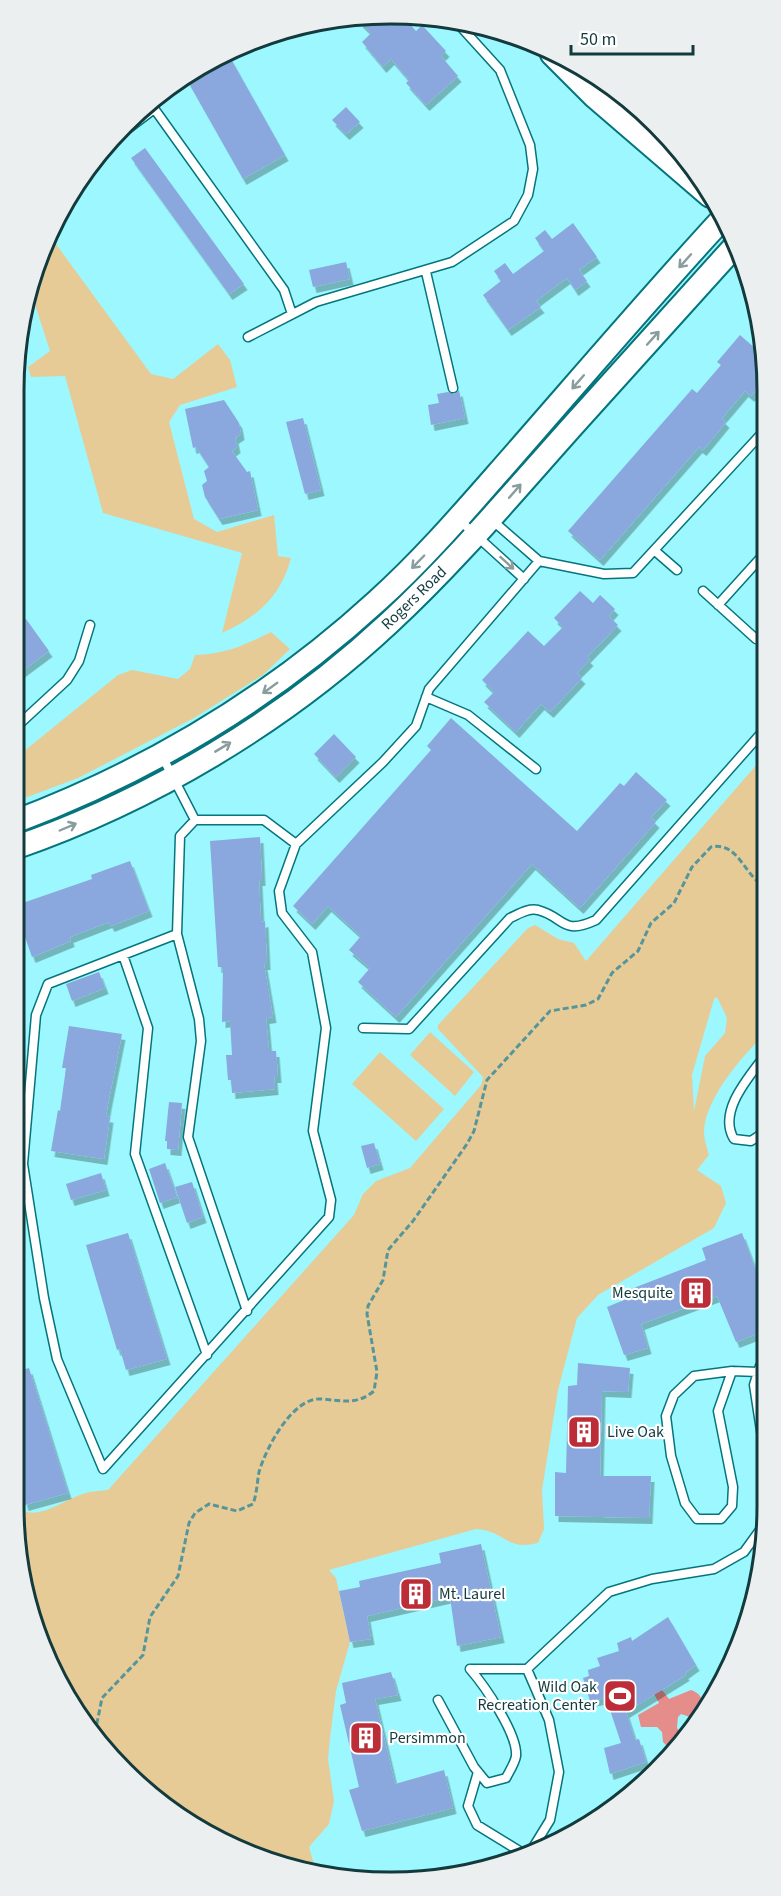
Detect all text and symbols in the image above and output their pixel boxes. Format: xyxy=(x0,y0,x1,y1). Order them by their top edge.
scale bar xyxy=(571,18,692,56)
text: 50 m xyxy=(580,27,616,52)
one-way arrow xyxy=(678,253,692,268)
one-way arrow xyxy=(646,330,660,345)
one-way arrow xyxy=(571,374,585,389)
one-way arrow xyxy=(508,484,522,499)
one-way arrow xyxy=(410,554,425,569)
one-way arrow xyxy=(499,556,514,570)
street label: Rogers Road xyxy=(376,561,452,635)
one-way arrow xyxy=(262,682,278,694)
one-way arrow xyxy=(214,741,231,753)
one-way arrow xyxy=(58,821,77,832)
building icon: Mesquite xyxy=(678,1275,714,1311)
place label: Mesquite xyxy=(612,1282,673,1304)
building icon: Live Oak xyxy=(566,1414,602,1450)
place label: Live Oak xyxy=(607,1421,664,1443)
building icon: Mt. Laurel xyxy=(398,1576,434,1612)
place label: Mt. Laurel xyxy=(439,1583,505,1605)
place label: Wild Oak Recreation Center xyxy=(477,1676,597,1716)
sports icon: Wild Oak Recreation Center xyxy=(602,1678,638,1714)
building icon: Persimmon xyxy=(348,1720,384,1756)
place label: Persimmon xyxy=(389,1727,466,1749)

